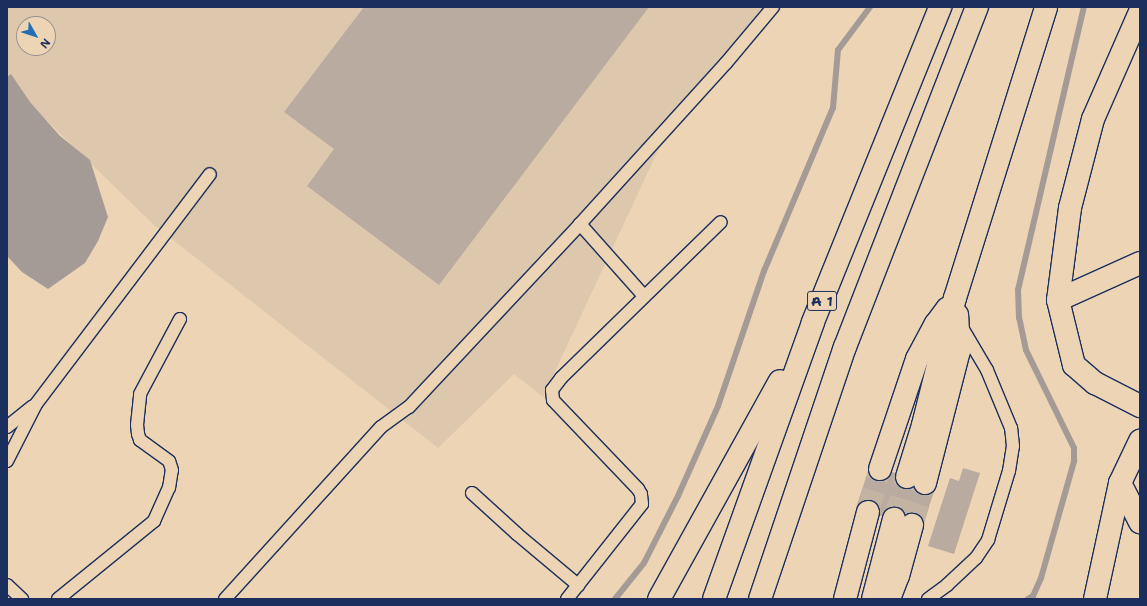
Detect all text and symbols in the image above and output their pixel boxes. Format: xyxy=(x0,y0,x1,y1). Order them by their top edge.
north arrow xyxy=(16,16,56,56)
text: N xyxy=(36,35,54,51)
road number: A 1 xyxy=(807,289,837,313)

